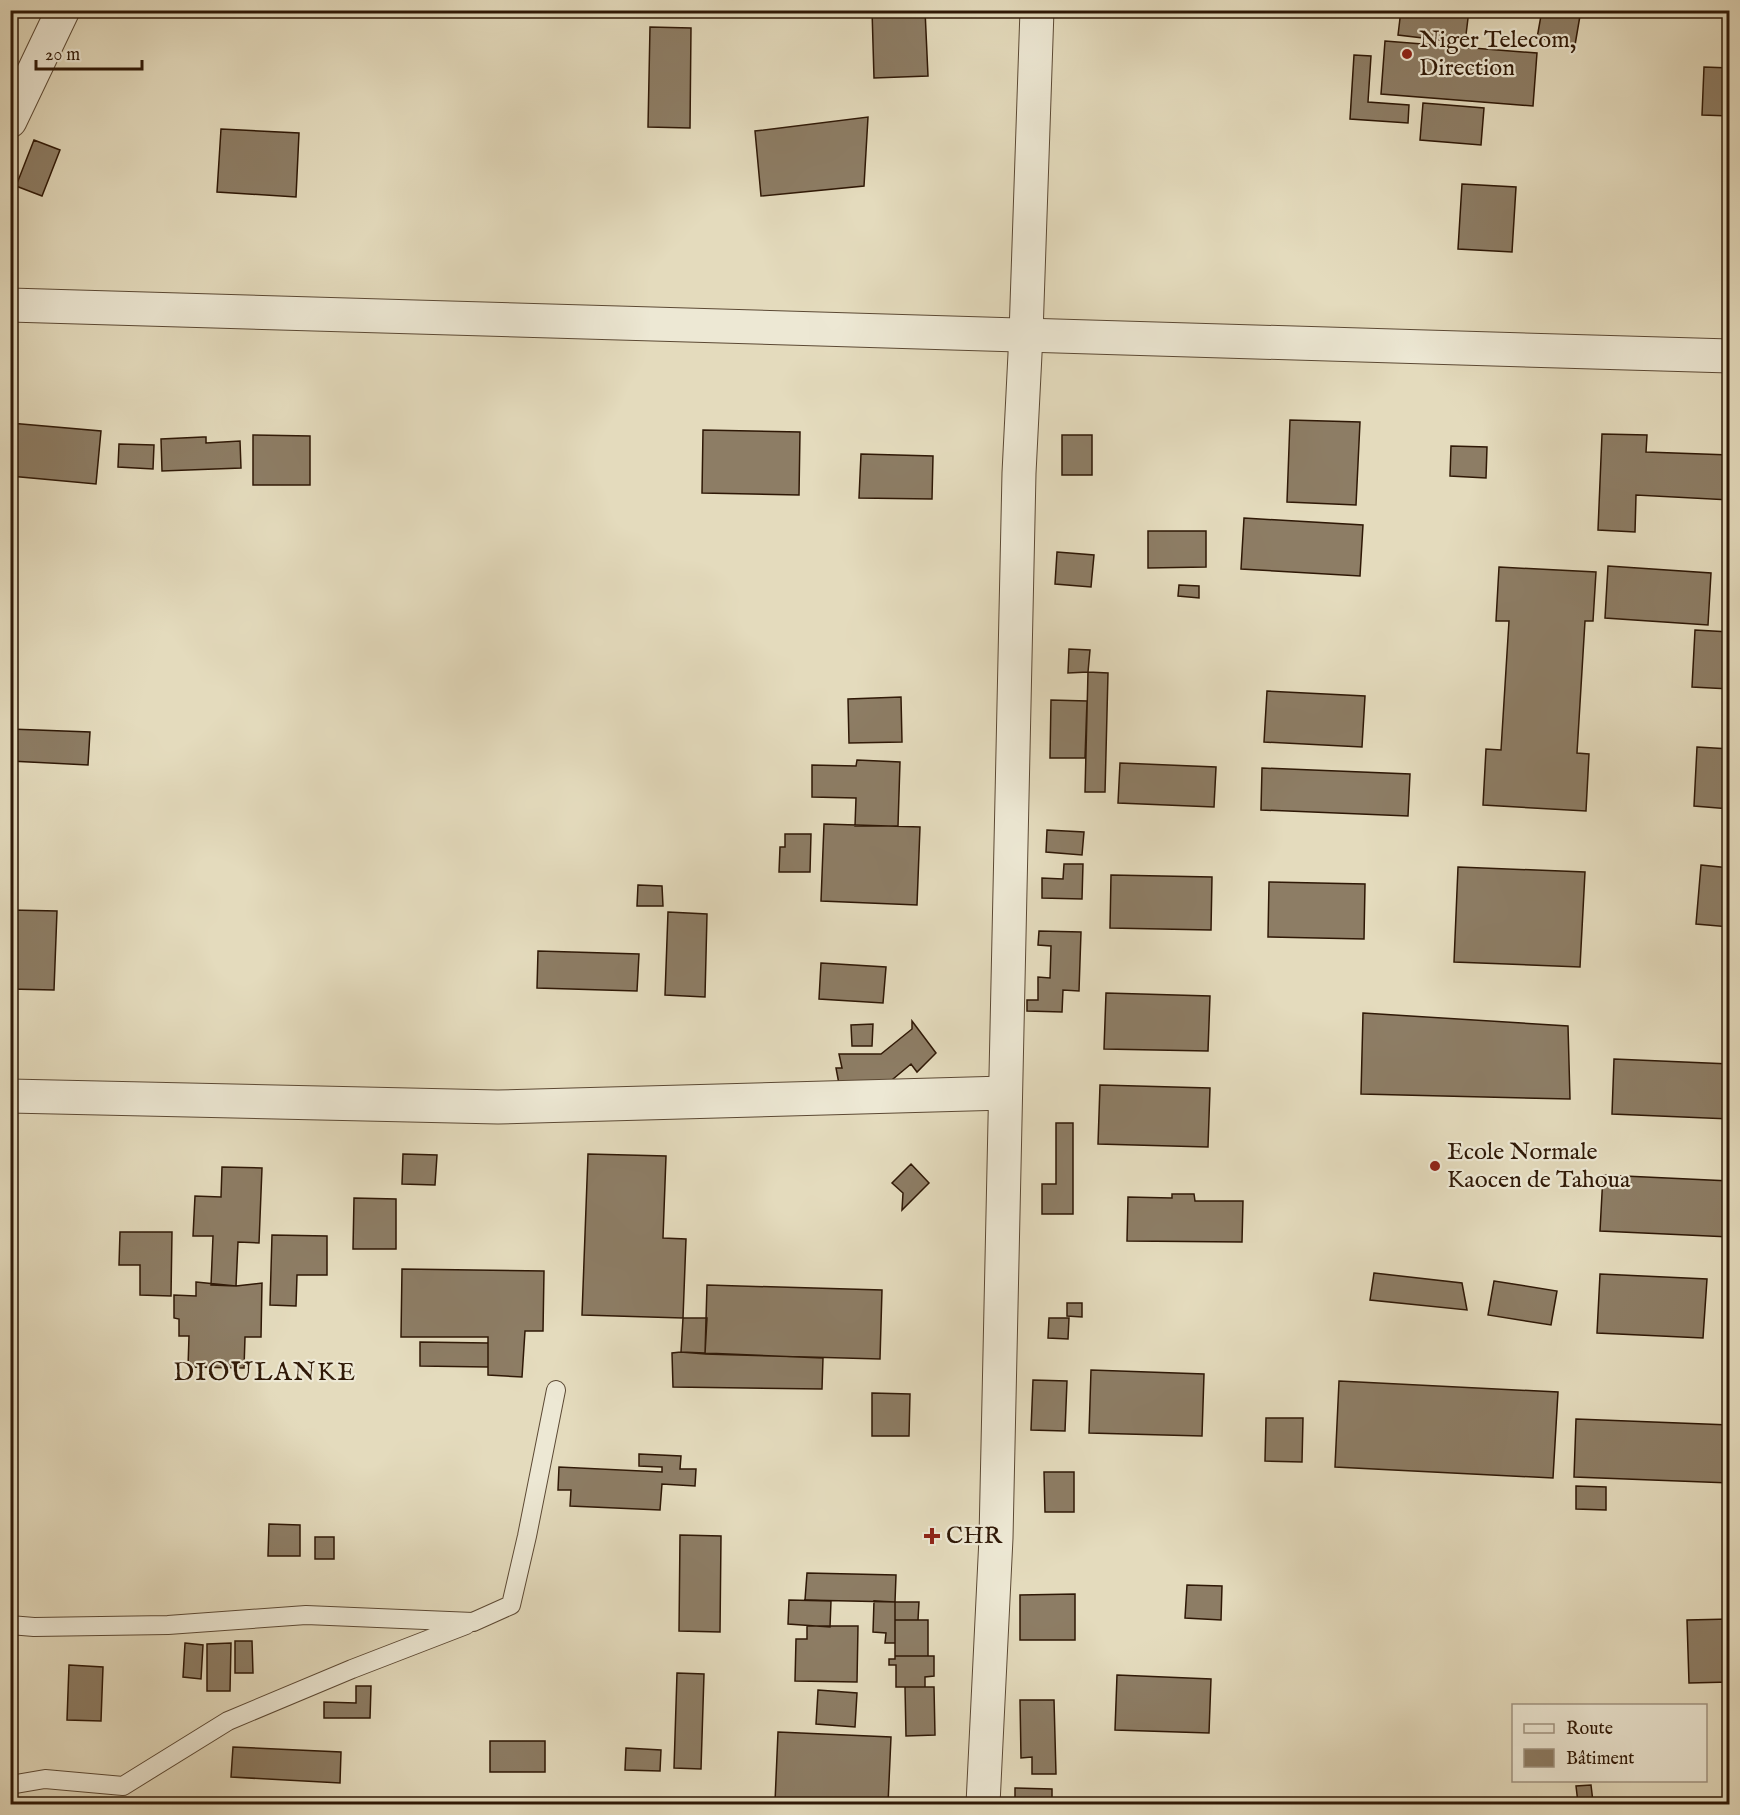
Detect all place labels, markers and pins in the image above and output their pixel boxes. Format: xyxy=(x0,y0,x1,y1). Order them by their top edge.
place label: Niger Telecom, Direction xyxy=(1419,25,1576,84)
marker: Niger Telecom, Direction xyxy=(1400,47,1414,61)
place label: Ecole Normale Kaocen de Tahoua xyxy=(1447,1137,1631,1196)
marker: Ecole Normale Kaocen de Tahoua xyxy=(1428,1159,1442,1173)
place label: CHR xyxy=(946,1521,1003,1552)
marker: CHR xyxy=(923,1527,941,1545)

